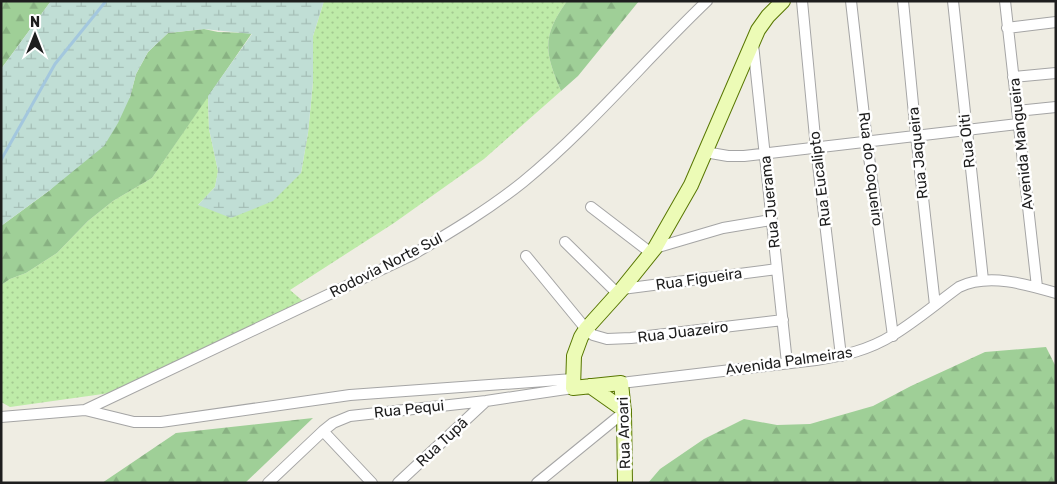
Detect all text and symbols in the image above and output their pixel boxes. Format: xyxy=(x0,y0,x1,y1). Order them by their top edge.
north arrow xyxy=(10,10,60,60)
text: N xyxy=(30,14,40,31)
street label: Avenida Mangueira xyxy=(1005,77,1037,211)
street label: Rua Jaqueira xyxy=(904,106,932,200)
street label: Rua do Coqueiro xyxy=(855,111,887,227)
street label: Rua Oiti xyxy=(955,113,979,169)
street label: Rua Eucalipto xyxy=(805,130,835,228)
street label: Rua Juerama xyxy=(756,155,784,249)
street label: Rodovia Norte Sul xyxy=(327,229,445,301)
street label: Rua Figueira xyxy=(655,264,743,294)
street label: Rua Juazeiro xyxy=(637,318,729,346)
street label: Avenida Palmeiras xyxy=(724,343,854,379)
street label: Rua Pequi xyxy=(373,396,445,422)
street label: Rua Aroari xyxy=(614,397,634,469)
street label: Rua Tupã xyxy=(412,414,472,470)

